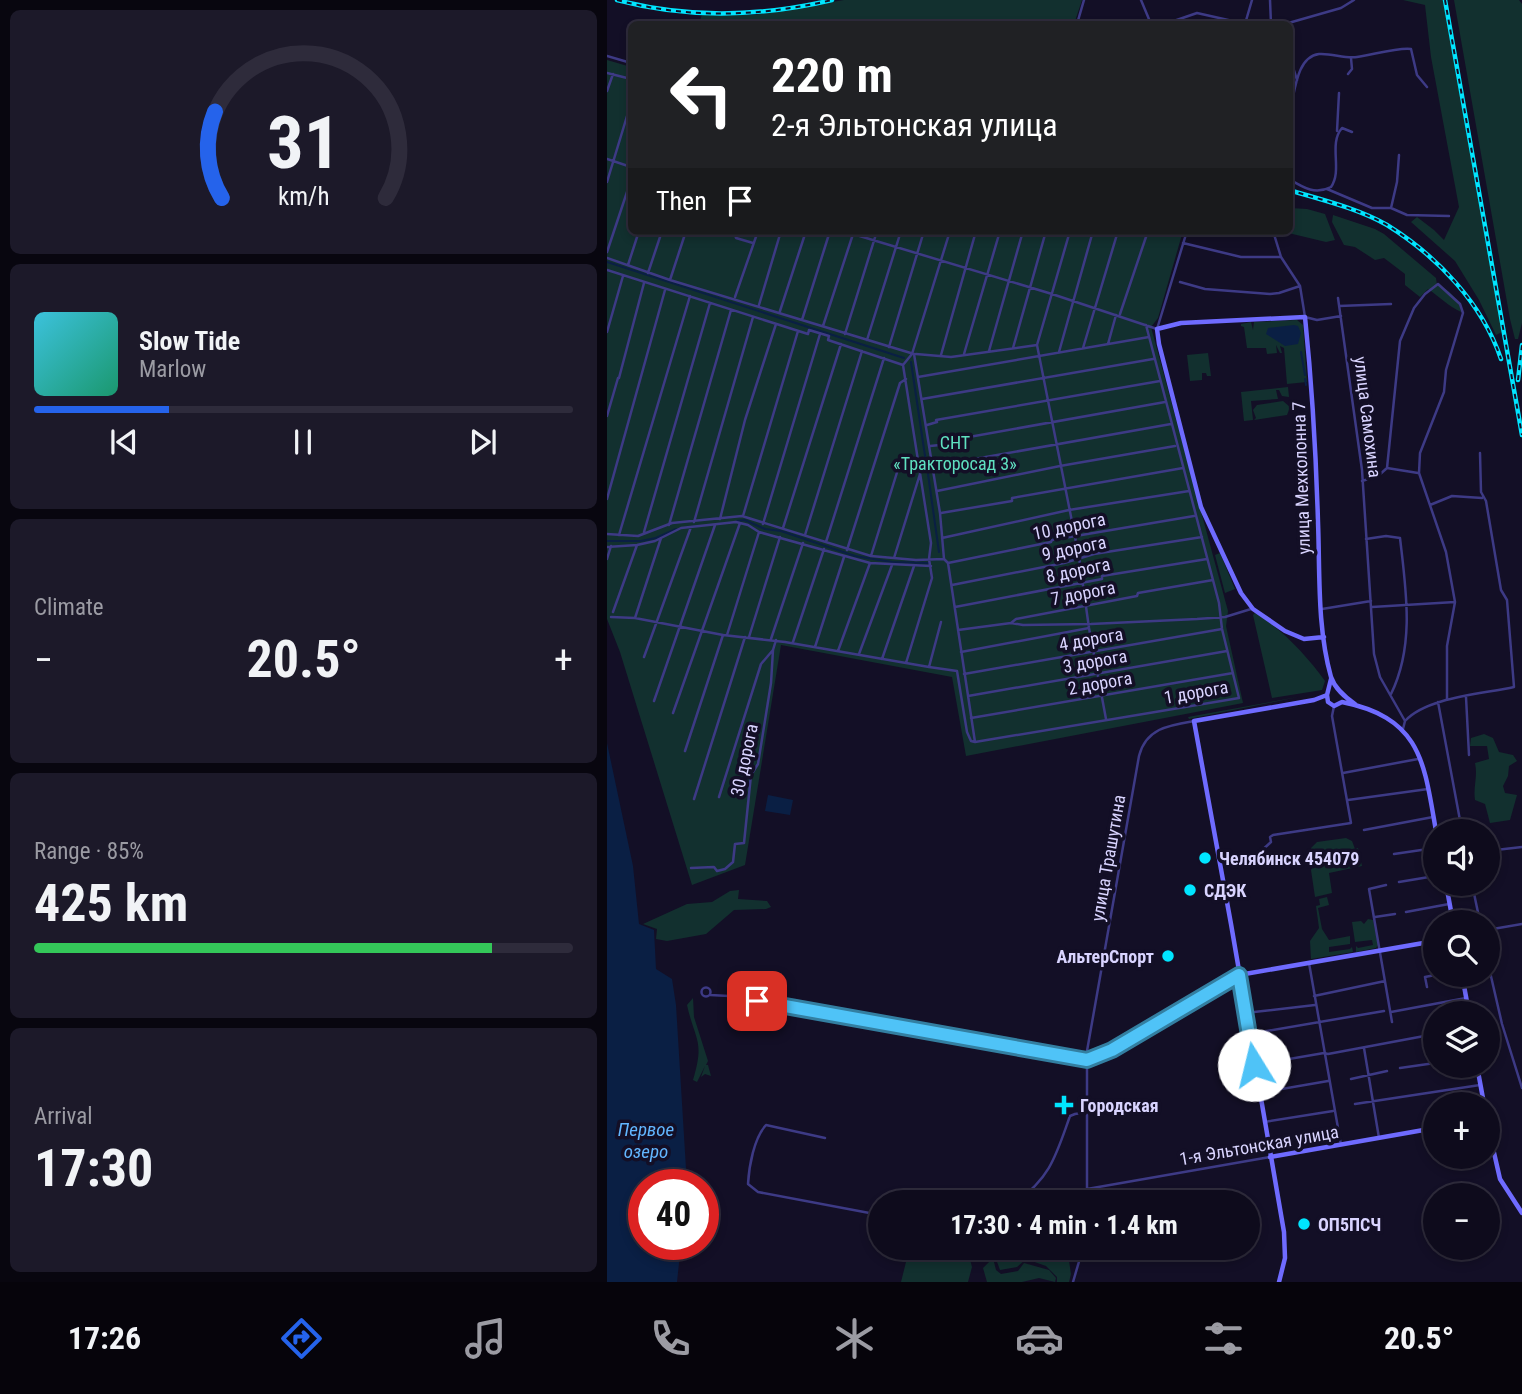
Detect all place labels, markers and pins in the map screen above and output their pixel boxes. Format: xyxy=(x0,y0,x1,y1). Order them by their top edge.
place label: Челябинск 454079 xyxy=(1219,848,1359,869)
marker: Челябинск 454079 xyxy=(1197,850,1213,866)
place label: СДЭК xyxy=(1204,880,1247,901)
marker: СДЭК xyxy=(1182,882,1198,898)
place label: АльтерСпорт xyxy=(1056,946,1154,967)
marker: АльтерСпорт xyxy=(1160,948,1176,964)
pin xyxy=(727,971,787,1031)
marker: Городская xyxy=(1054,1095,1074,1115)
place label: Городская xyxy=(1080,1095,1159,1116)
place label: ОП5ПСЧ xyxy=(1318,1214,1381,1235)
marker: ОП5ПСЧ xyxy=(1296,1216,1312,1232)

